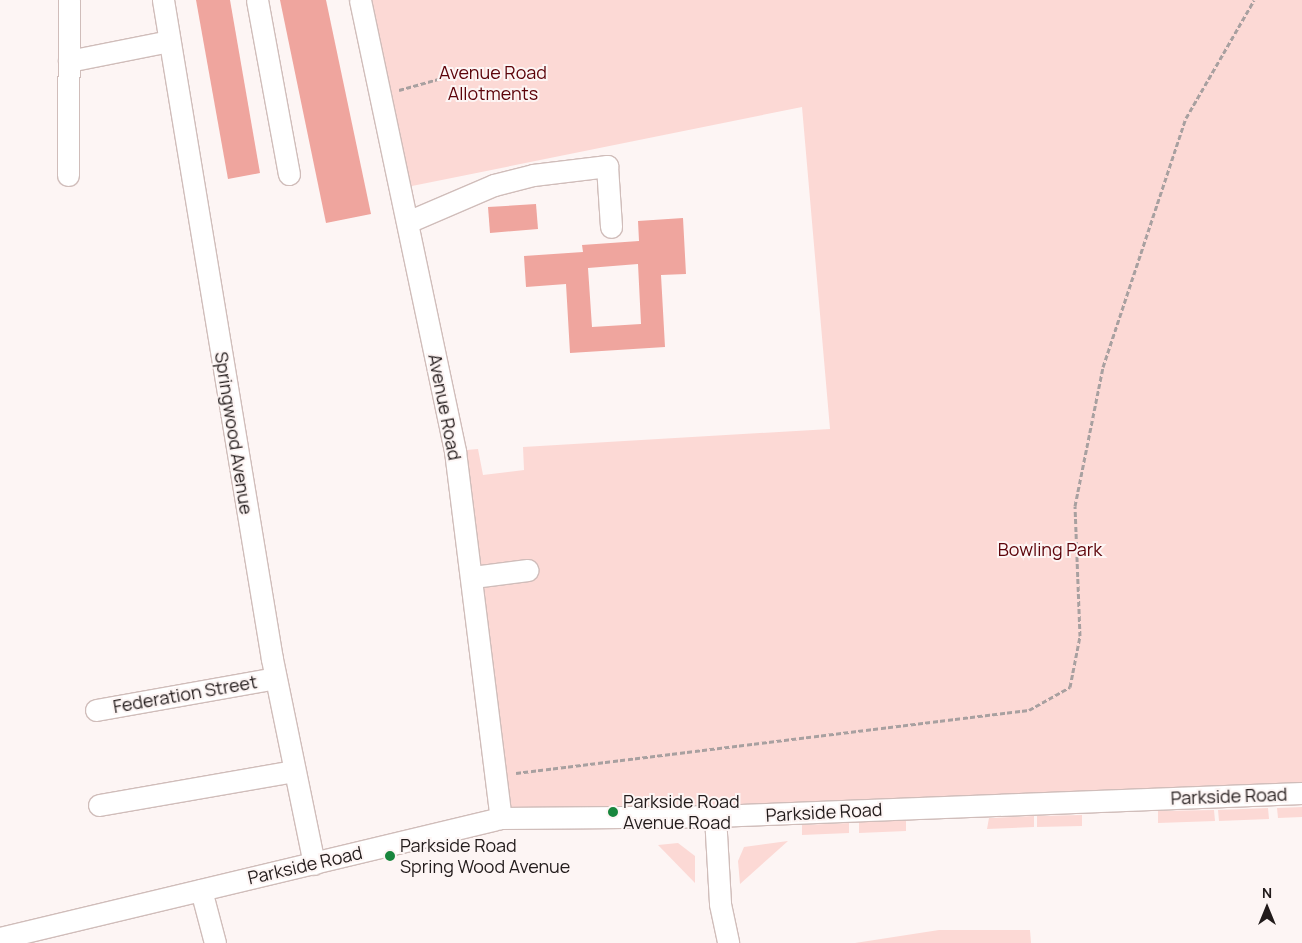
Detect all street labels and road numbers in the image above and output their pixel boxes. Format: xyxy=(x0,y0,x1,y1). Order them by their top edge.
street label: Springwood Avenue xyxy=(210,350,258,516)
street label: Avenue Road xyxy=(424,352,466,462)
street label: Federation Street xyxy=(111,671,259,717)
street label: Parkside Road xyxy=(1170,783,1288,809)
street label: Parkside Road xyxy=(765,798,883,826)
street label: Parkside Road xyxy=(246,841,364,889)

